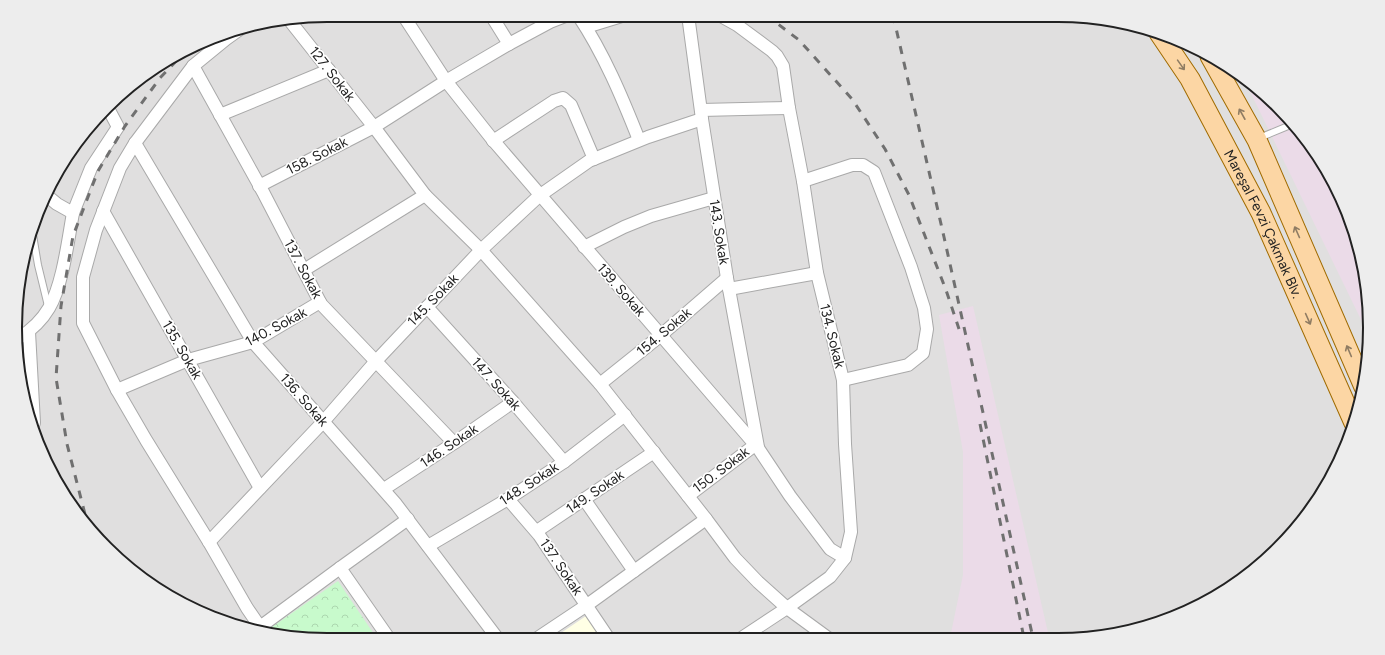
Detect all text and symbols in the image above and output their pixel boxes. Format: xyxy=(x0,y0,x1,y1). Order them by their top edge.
street label: 127. Sokak xyxy=(305,43,359,105)
one-way arrow xyxy=(1177,60,1185,71)
one-way arrow xyxy=(1238,108,1246,120)
street label: 158. Sokak xyxy=(284,133,350,179)
street label: Mareşal Fevzi Çakmak Blv. xyxy=(1220,147,1306,301)
street label: 143. Sokak xyxy=(705,198,733,266)
one-way arrow xyxy=(1293,227,1300,239)
street label: 137. Sokak xyxy=(280,236,326,302)
street label: 139. Sokak xyxy=(593,260,649,320)
street label: 145. Sokak xyxy=(404,270,462,330)
street label: 134. Sokak xyxy=(816,302,848,370)
street label: 140. Sokak xyxy=(242,304,310,350)
street label: 154. Sokak xyxy=(633,304,695,360)
one-way arrow xyxy=(1305,313,1312,325)
street label: 135. Sokak xyxy=(158,318,206,383)
one-way arrow xyxy=(1344,346,1352,358)
street label: 147. Sokak xyxy=(468,354,524,414)
street label: 136. Sokak xyxy=(276,370,332,430)
street label: 146. Sokak xyxy=(417,420,481,472)
street label: 150. Sokak xyxy=(689,443,753,497)
street label: 148. Sokak xyxy=(496,459,562,509)
street label: 149. Sokak xyxy=(563,466,627,518)
street label: 137. Sokak xyxy=(536,535,586,599)

